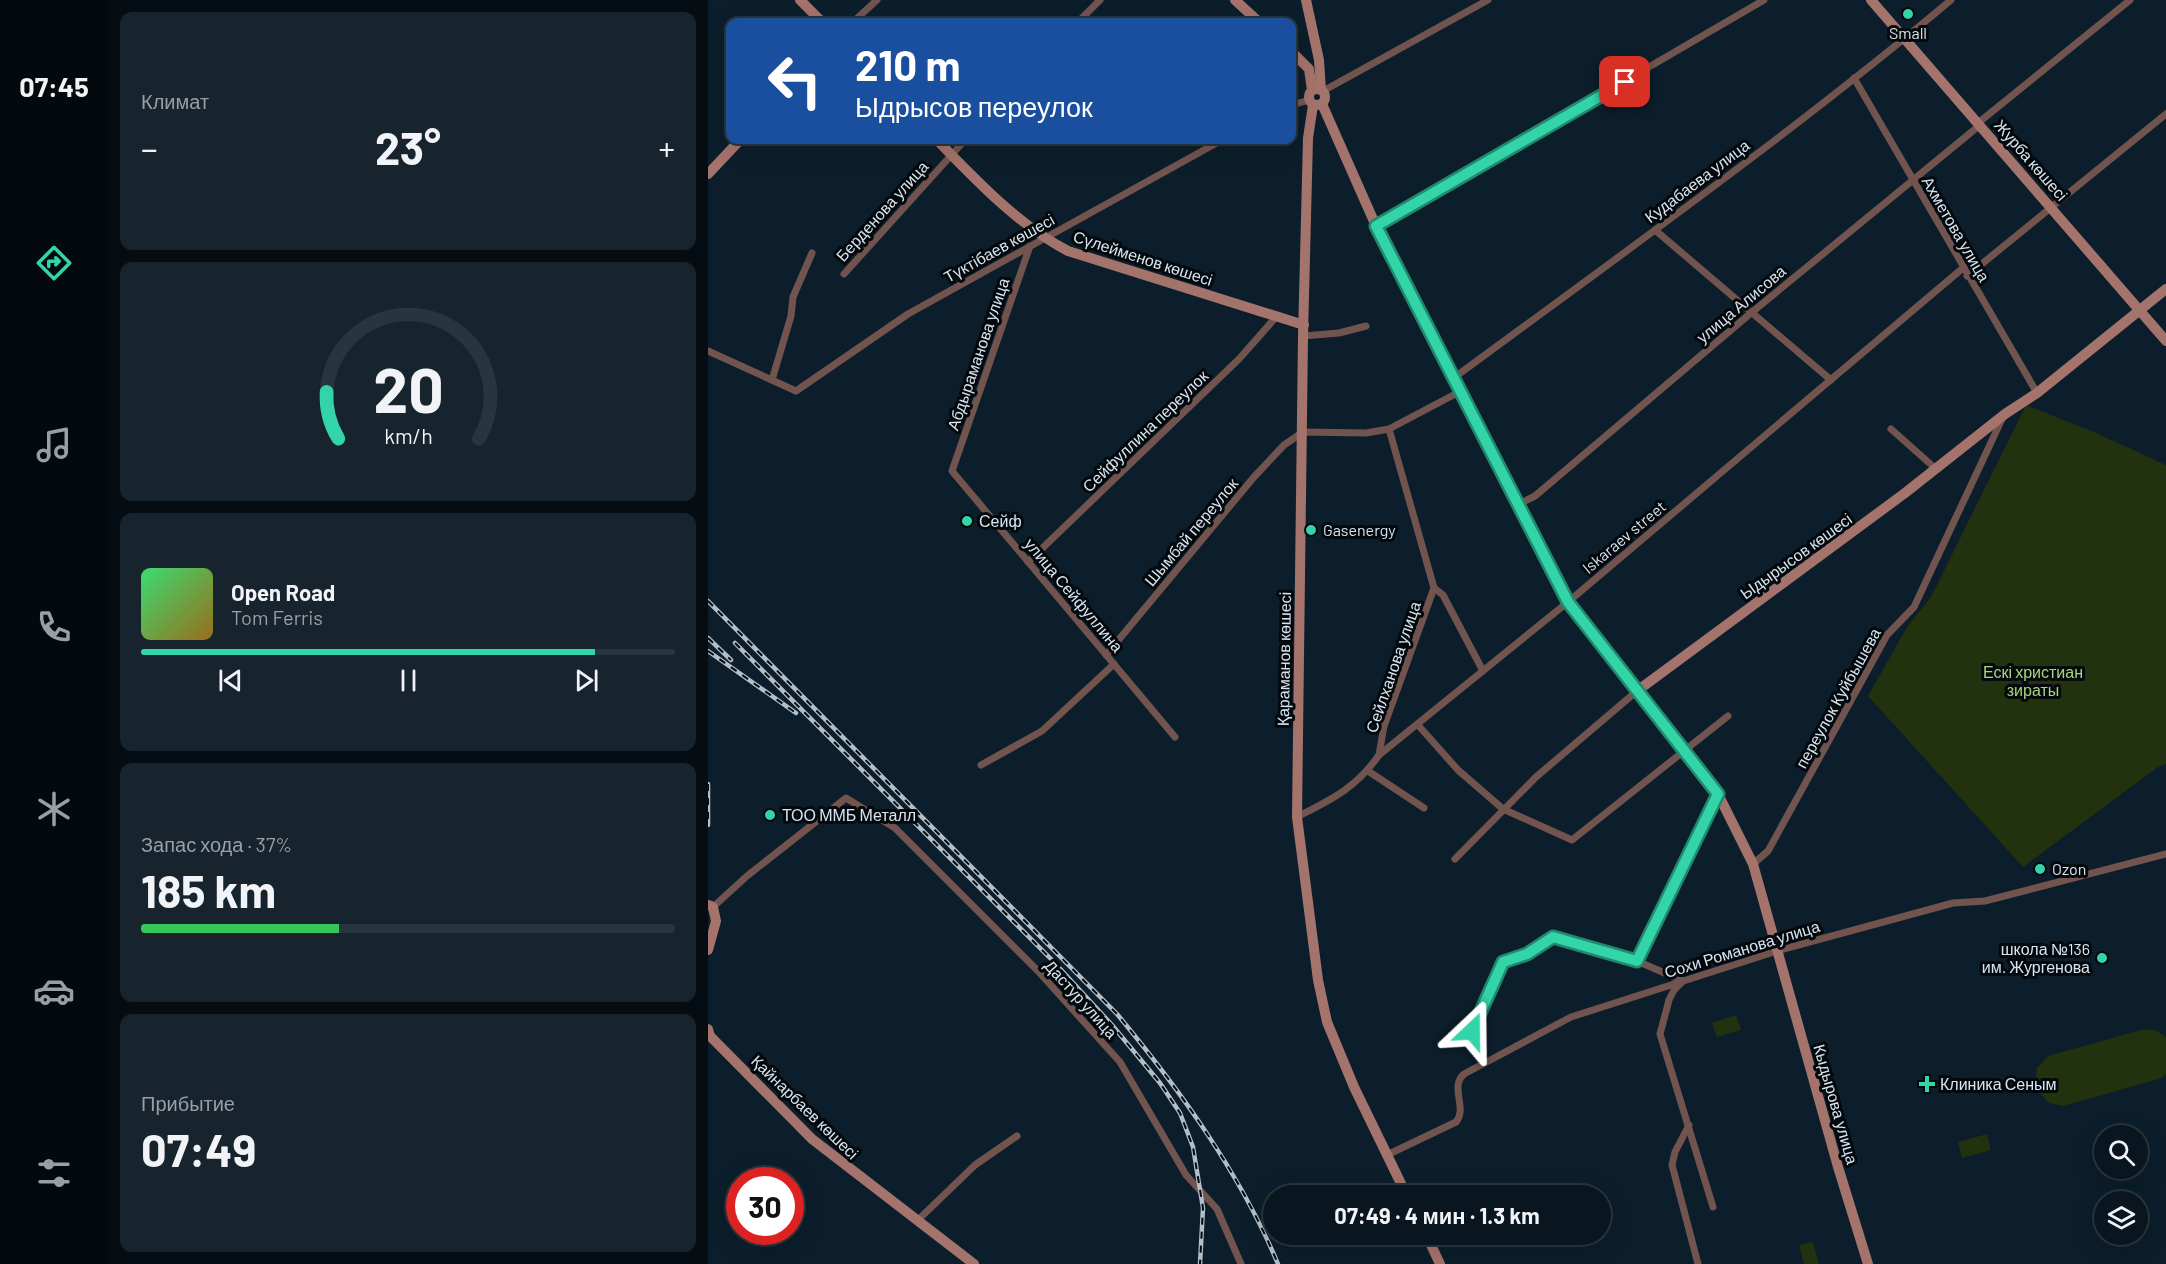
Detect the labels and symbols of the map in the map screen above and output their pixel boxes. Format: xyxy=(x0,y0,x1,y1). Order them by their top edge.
marker: Small xyxy=(1901,7,1915,21)
place label: Small xyxy=(1889,23,1927,42)
pin xyxy=(1599,56,1650,107)
street label: Журба көшесі xyxy=(1991,115,2072,204)
street label: Кудабаева улица xyxy=(1641,135,1753,226)
street label: Берденова улица xyxy=(832,157,932,265)
street label: Ахметова улица xyxy=(1919,173,1994,285)
street label: Түктібаев көшесі xyxy=(940,209,1057,286)
street label: Сүлейменов көшесі xyxy=(1071,226,1215,289)
street label: улица Алисова xyxy=(1692,261,1789,346)
street label: Абдыраманова улица xyxy=(943,275,1013,432)
street label: Сейфуллина переулок xyxy=(1078,365,1212,495)
street label: Шымбай переулок xyxy=(1140,473,1242,590)
street label: Iskaraev street xyxy=(1578,496,1669,577)
street label: Ыдырысов көшесі xyxy=(1736,509,1855,602)
place label: Сейф xyxy=(979,511,1022,530)
marker: Сейф xyxy=(960,514,974,528)
place label: Gasenergy xyxy=(1323,520,1396,539)
marker: Gasenergy xyxy=(1304,523,1318,537)
street label: улица Сейфуллина xyxy=(1021,534,1128,655)
street label: Қараманов көшесі xyxy=(1273,592,1294,726)
street label: Сейлханова улица xyxy=(1361,599,1424,735)
street label: переулок Куйбышева xyxy=(1791,624,1884,771)
park label: Ескі христиан зираты xyxy=(1983,662,2083,699)
place label: ТОО ММБ Металл xyxy=(782,805,916,824)
marker: ТОО ММБ Металл xyxy=(763,808,777,822)
place label: Ozon xyxy=(2052,859,2086,878)
marker: Ozon xyxy=(2033,862,2047,876)
street label: Сохи Романова улица xyxy=(1662,916,1822,981)
place label: школа №136 им. Жургенова xyxy=(1982,939,2090,976)
marker: школа №136 им. Жургенова xyxy=(2095,951,2109,965)
street label: Дастур улица xyxy=(1041,955,1122,1042)
position arrow xyxy=(1440,999,1504,1063)
street label: Кыдырова улица xyxy=(1810,1042,1863,1166)
street label: Қайнарбаев көшесі xyxy=(748,1051,863,1163)
place label: Клиника Сеным xyxy=(1940,1074,2057,1093)
marker: Клиника Сеным xyxy=(1918,1075,1936,1093)
speed limit sign: 30 xyxy=(726,1167,804,1245)

